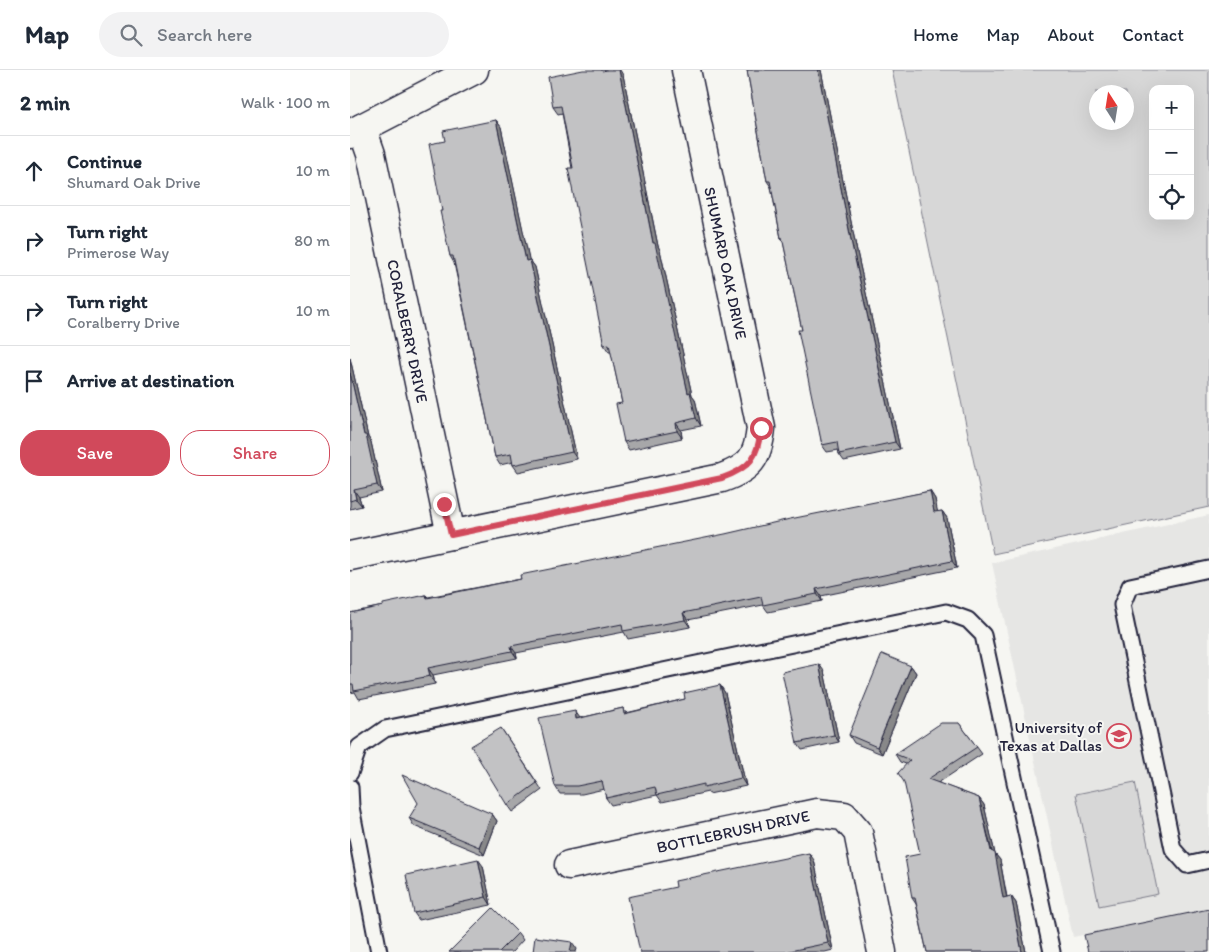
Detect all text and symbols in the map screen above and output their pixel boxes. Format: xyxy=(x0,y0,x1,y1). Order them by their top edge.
search box xyxy=(99,12,449,57)
text: Map xyxy=(25,20,69,49)
icon: search xyxy=(117,21,145,49)
text: Search here xyxy=(157,23,252,46)
text: Home xyxy=(913,24,959,46)
text: Map xyxy=(987,24,1020,46)
text: About xyxy=(1048,24,1094,46)
text: Contact xyxy=(1122,24,1184,46)
north arrow xyxy=(1089,85,1134,130)
map controls xyxy=(1149,85,1194,220)
button: + xyxy=(1149,85,1194,130)
text: 2 min xyxy=(20,90,70,115)
text: Walk · 100 m xyxy=(241,93,330,112)
button: − xyxy=(1149,130,1194,175)
text: Continue xyxy=(67,150,142,173)
icon: ahead xyxy=(20,157,48,185)
text: 10 m xyxy=(296,161,330,180)
text: Shumard Oak Drive xyxy=(67,173,201,192)
button: locate xyxy=(1149,175,1194,220)
street label: SHUMARD OAK DRIVE xyxy=(700,185,751,341)
text: Turn right xyxy=(67,220,148,243)
icon: right xyxy=(20,227,48,255)
text: 80 m xyxy=(294,231,330,250)
text: Primerose Way xyxy=(67,243,169,262)
street label: CORALBERRY DRIVE xyxy=(383,258,432,405)
text: Turn right xyxy=(67,290,148,313)
icon: right xyxy=(20,297,48,325)
text: 10 m xyxy=(296,301,330,320)
text: Coralberry Drive xyxy=(67,313,180,332)
icon: arrive xyxy=(20,367,48,395)
text: Arrive at destination xyxy=(67,369,234,392)
route start xyxy=(750,417,773,440)
button: Save xyxy=(20,430,170,476)
button: Share xyxy=(180,430,330,476)
route end xyxy=(433,493,456,516)
place label: University of Texas at Dallas xyxy=(999,718,1103,755)
school or university icon: University of Texas at Dallas xyxy=(1106,723,1132,749)
street label: BOTTLEBRUSH DRIVE xyxy=(655,806,811,857)

